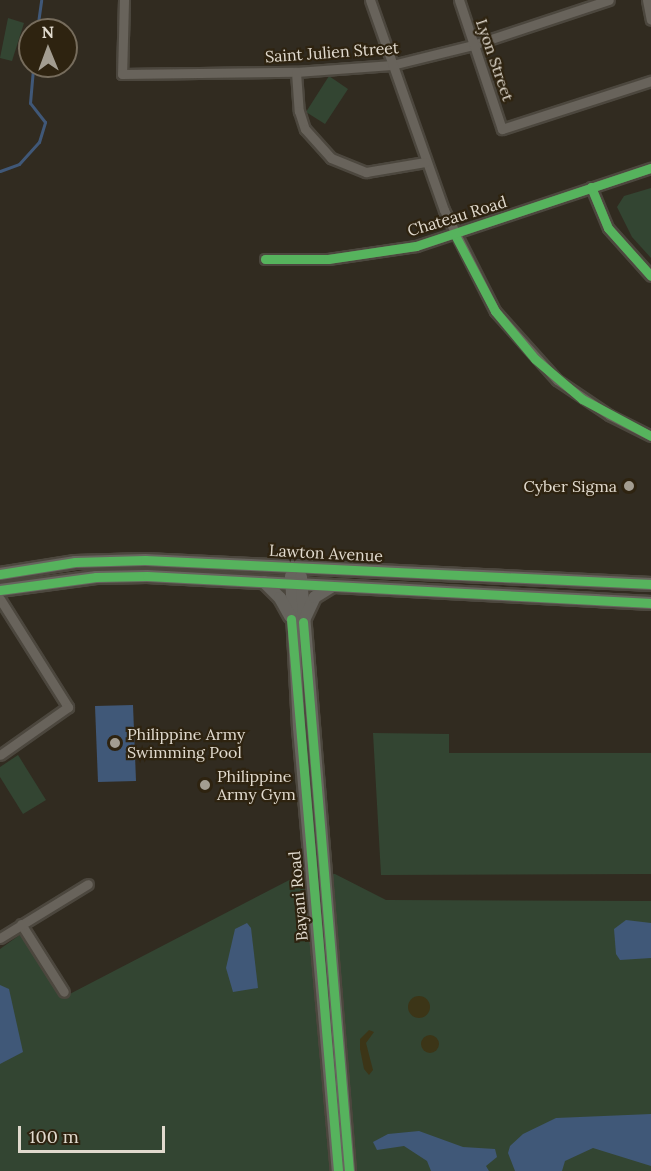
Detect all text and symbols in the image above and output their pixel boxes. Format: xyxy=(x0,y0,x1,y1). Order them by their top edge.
street label: Lyon Street xyxy=(472,16,518,104)
north arrow xyxy=(18,18,78,78)
text: N xyxy=(41,22,54,42)
street label: Saint Julien Street xyxy=(264,38,400,66)
street label: Chateau Road xyxy=(405,192,509,240)
place label: Cyber Sigma xyxy=(523,476,617,496)
marker: Cyber Sigma xyxy=(622,479,636,493)
street label: Lawton Avenue xyxy=(268,540,384,566)
place label: Philippine Army Swimming Pool xyxy=(127,724,245,762)
marker: Philippine Army Swimming Pool xyxy=(108,736,122,750)
place label: Philippine Army Gym xyxy=(217,766,296,804)
marker: Philippine Army Gym xyxy=(198,778,212,792)
street label: Bayani Road xyxy=(285,850,311,942)
scale bar xyxy=(21,1114,168,1152)
text: 100 m xyxy=(29,1125,79,1148)

